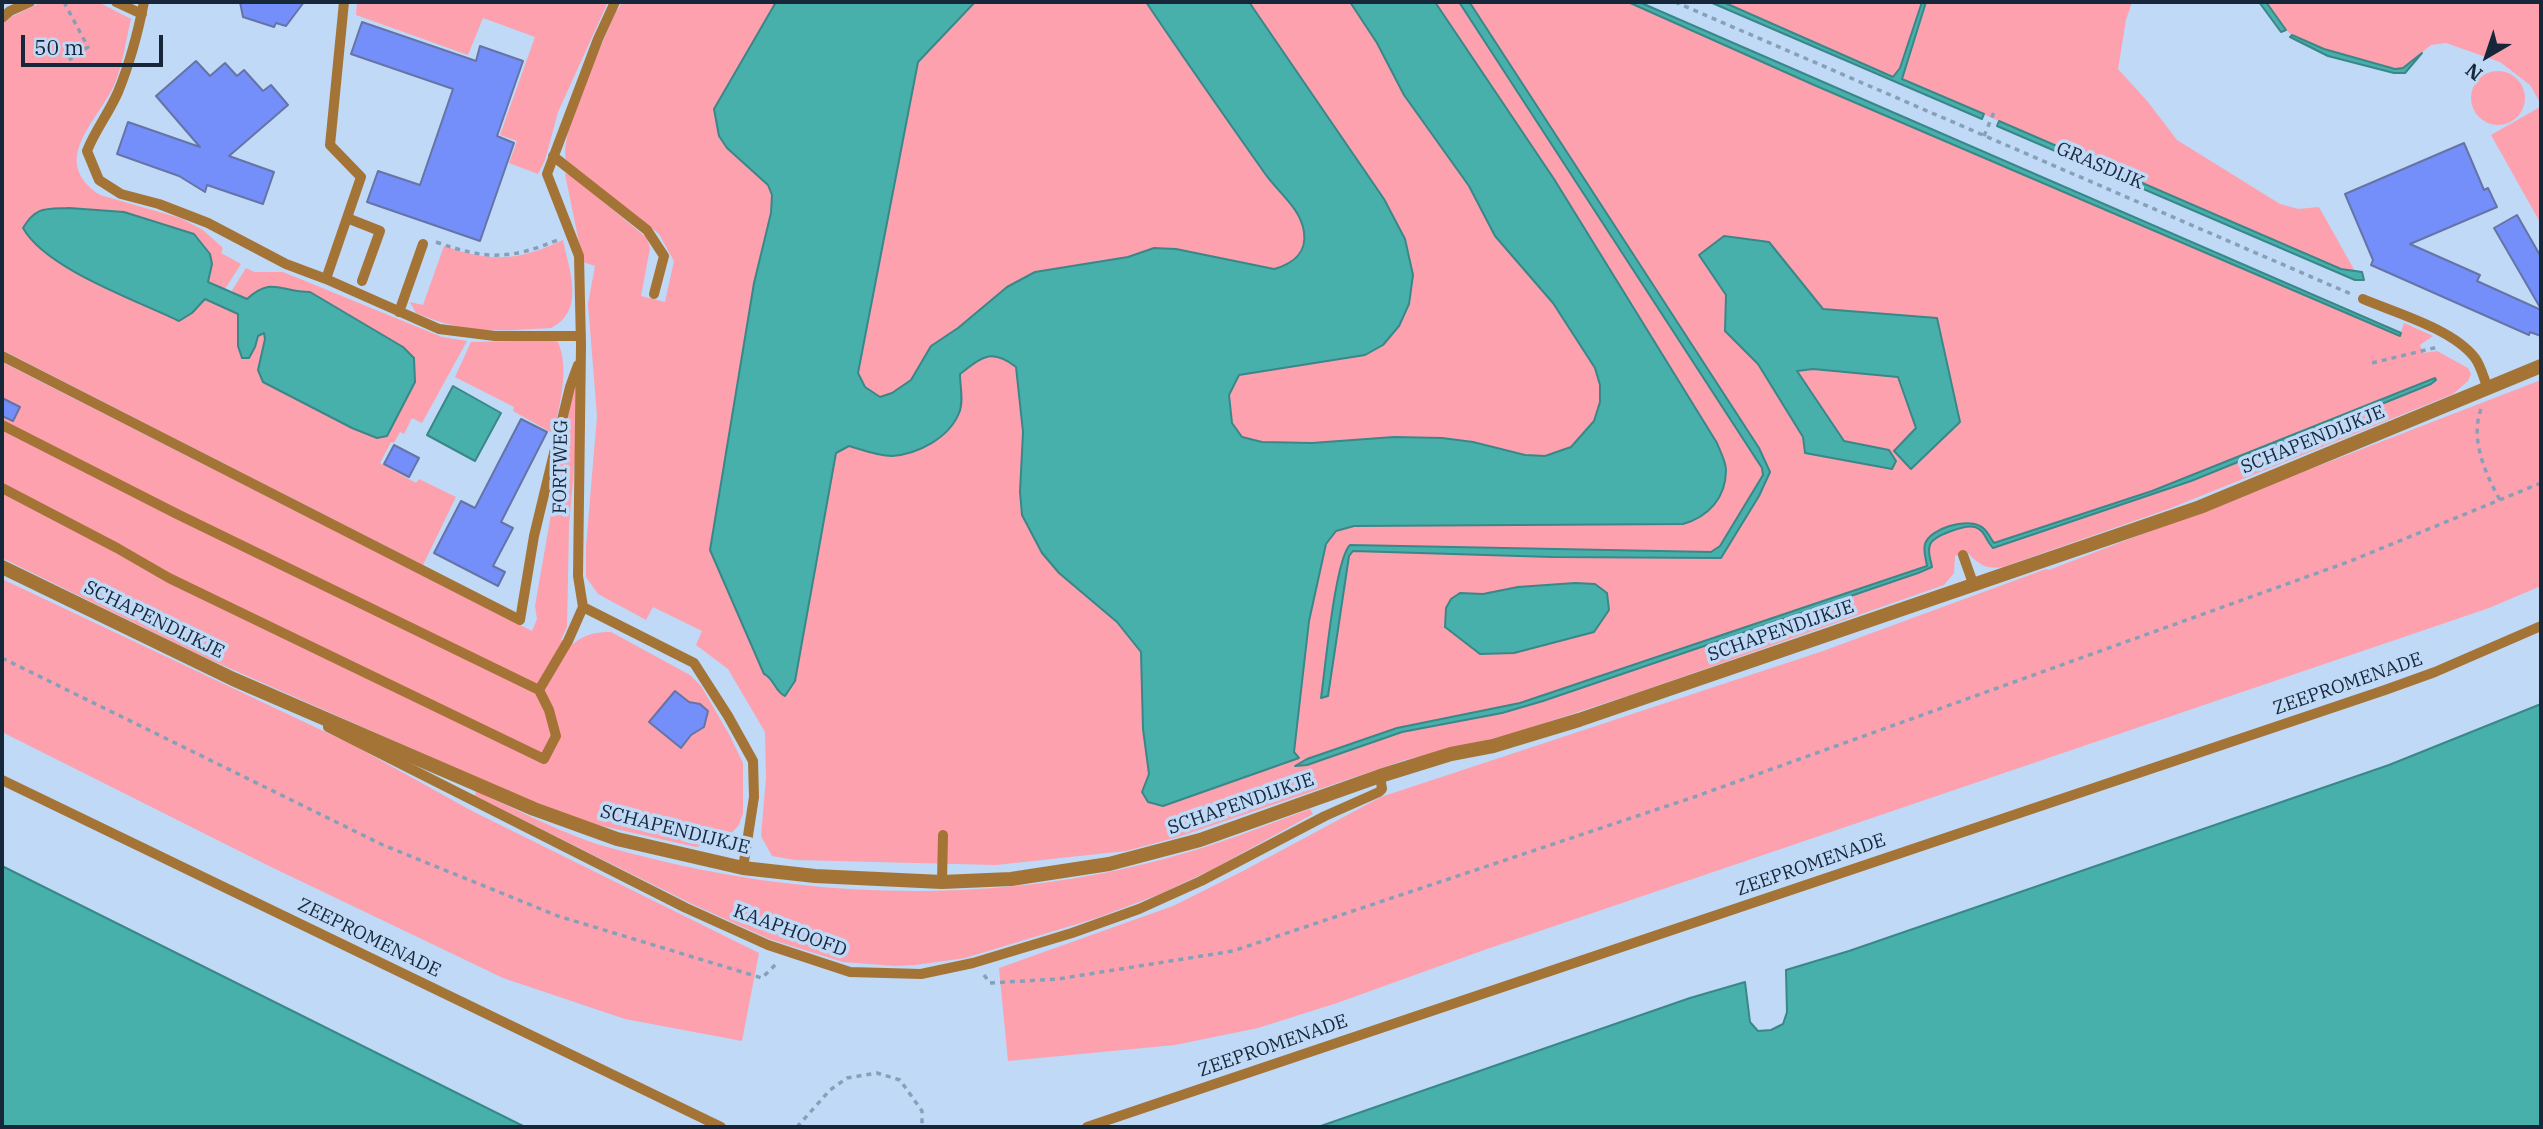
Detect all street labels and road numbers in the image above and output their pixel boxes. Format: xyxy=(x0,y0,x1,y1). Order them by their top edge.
street label: GRASDIJK xyxy=(2053,137,2147,195)
street label: SCHAPENDIJKJE xyxy=(2238,401,2388,479)
street label: FORTWEG xyxy=(549,420,573,514)
street label: SCHAPENDIJKJE xyxy=(80,576,228,664)
street label: SCHAPENDIJKJE xyxy=(1705,595,1857,667)
street label: ZEEPROMENADE xyxy=(2270,648,2426,720)
street label: SCHAPENDIJKJE xyxy=(1165,768,1317,840)
street label: SCHAPENDIJKJE xyxy=(598,800,752,860)
street label: ZEEPROMENADE xyxy=(1733,829,1889,901)
street label: ZEEPROMENADE xyxy=(294,893,444,983)
street label: KAAPHOOFD xyxy=(730,900,850,962)
street label: ZEEPROMENADE xyxy=(1195,1010,1351,1082)

